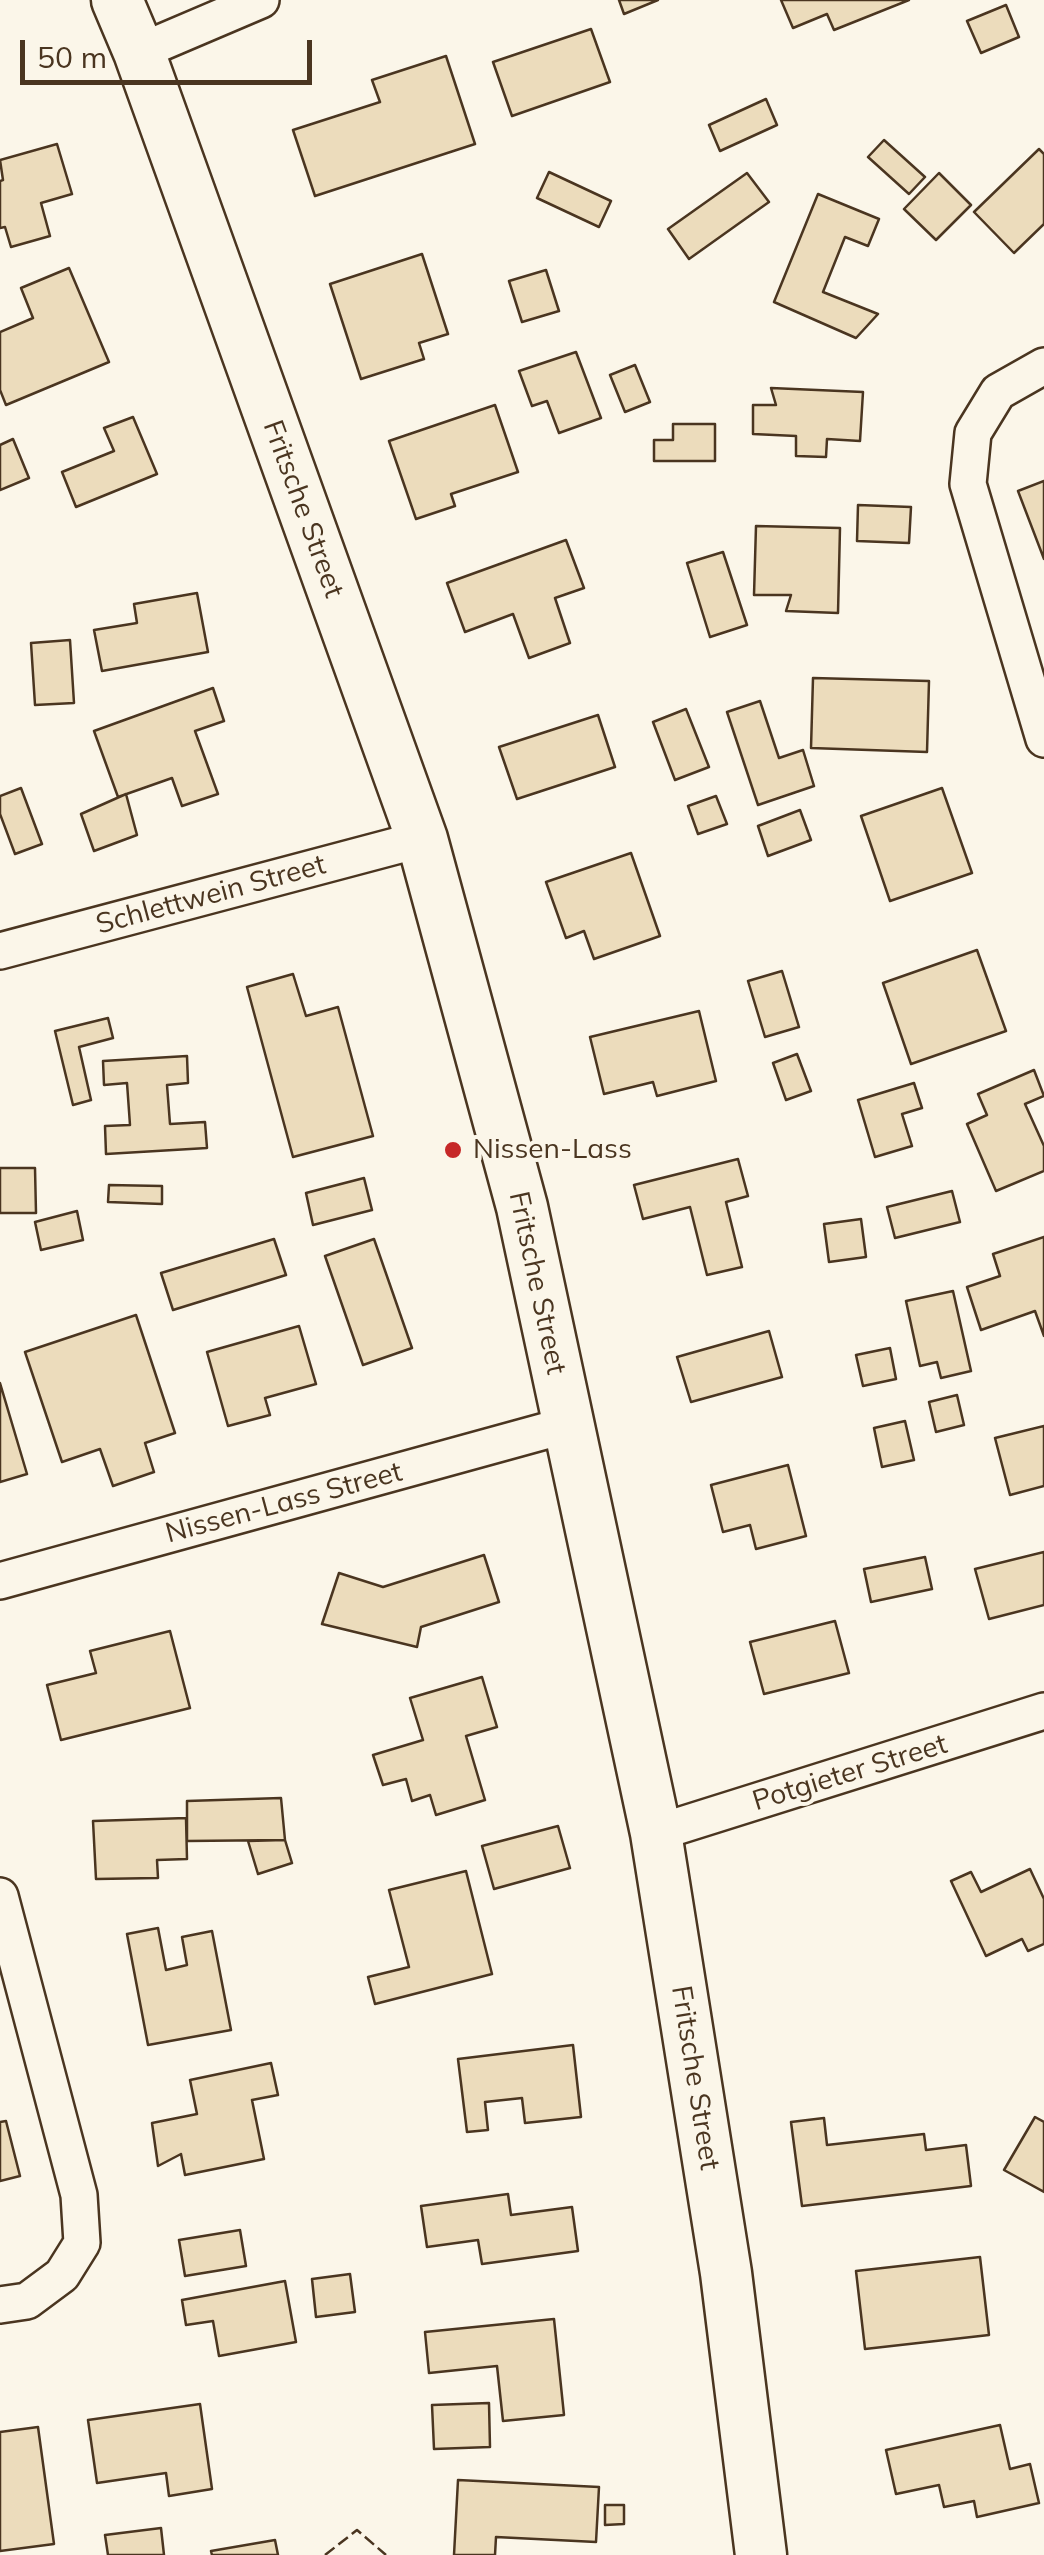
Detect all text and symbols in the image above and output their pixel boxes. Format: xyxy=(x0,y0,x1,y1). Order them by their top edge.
scale bar xyxy=(25,20,318,82)
text: 50 m xyxy=(37,38,107,76)
street label: Fritsche Street xyxy=(255,416,351,602)
street label: Schlettwein Street xyxy=(93,848,329,942)
place label: Nissen-Lass xyxy=(473,1133,632,1167)
marker: Nissen-Lass xyxy=(442,1139,464,1161)
street label: Fritsche Street xyxy=(501,1188,573,1378)
street label: Nissen-Lass Street xyxy=(162,1455,406,1551)
street label: Potgieter Street xyxy=(749,1727,951,1819)
street label: Fritsche Street xyxy=(664,1983,726,2173)

